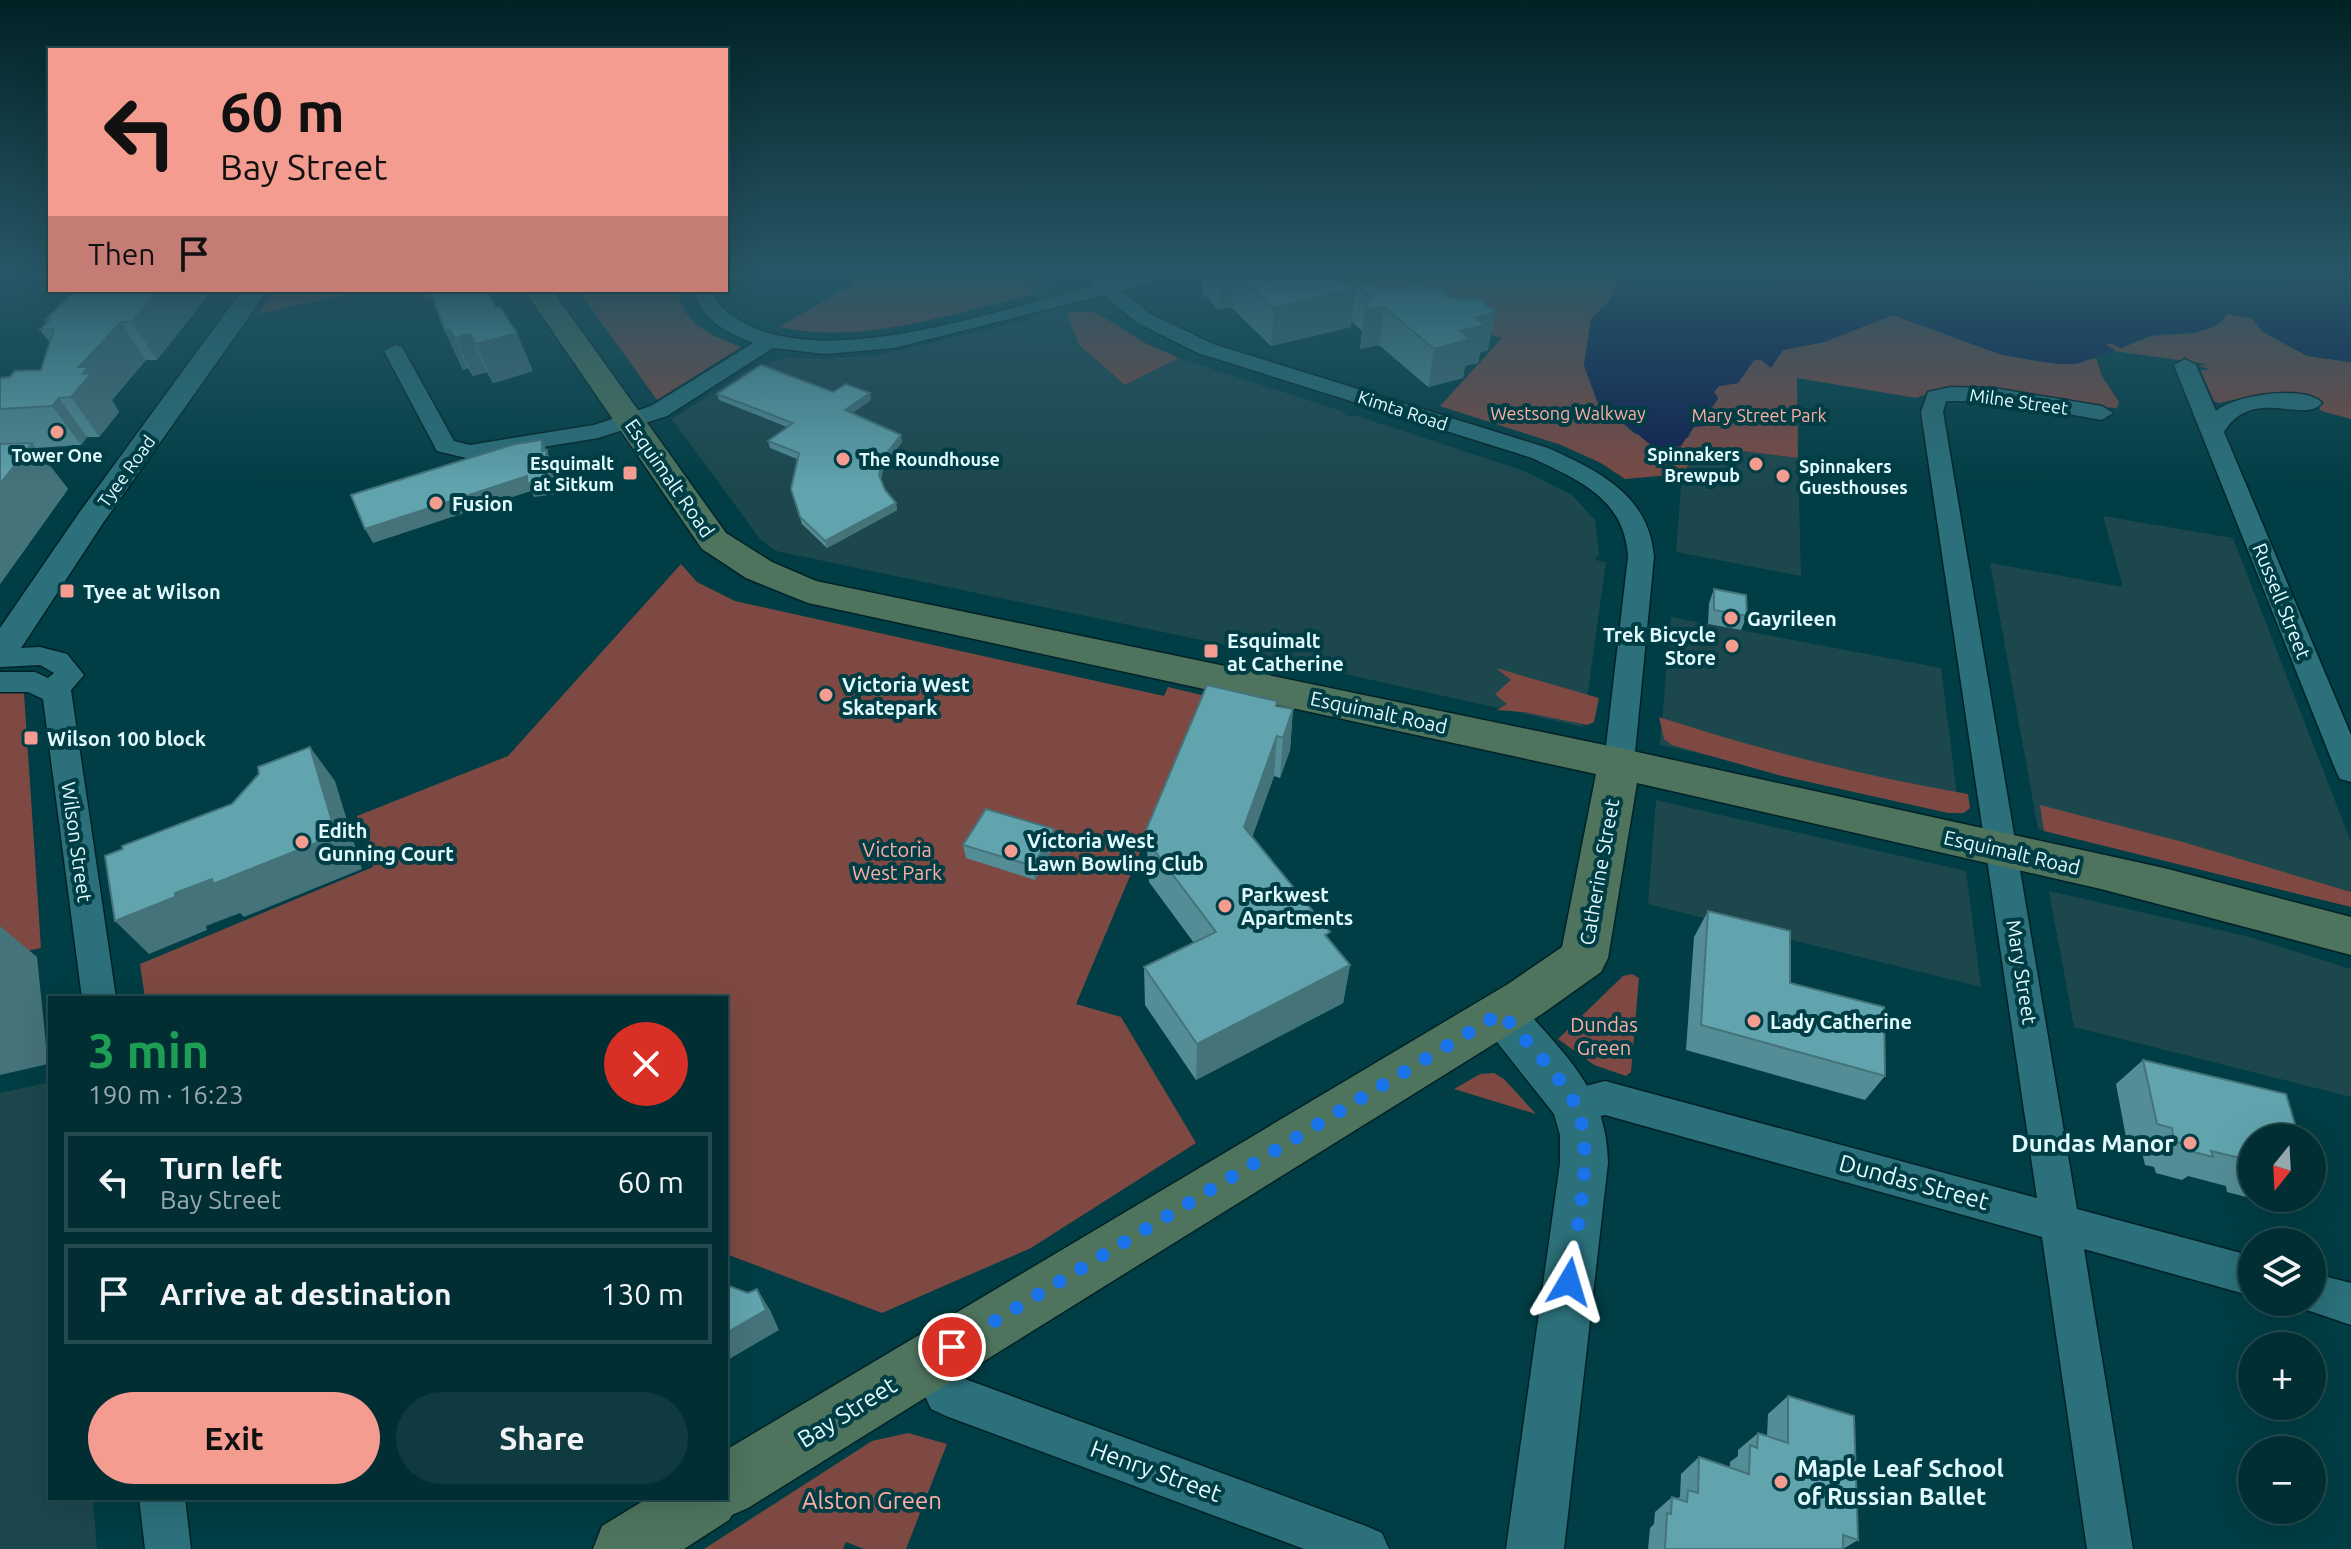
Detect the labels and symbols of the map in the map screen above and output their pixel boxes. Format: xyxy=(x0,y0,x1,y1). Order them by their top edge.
street label: Milne Street xyxy=(1968,384,2070,418)
street label: Kimta Road xyxy=(1356,386,1450,434)
park label: Westsong Walkway xyxy=(1490,403,1646,423)
park label: Mary Street Park xyxy=(1691,405,1827,425)
street label: Esquimalt Road xyxy=(621,414,719,542)
marker: Tower One xyxy=(48,423,66,441)
street label: Tyee Road xyxy=(93,431,159,511)
place label: Spinnakers Brewpub xyxy=(1647,444,1740,485)
place label: Tower One xyxy=(11,445,103,465)
place label: The Roundhouse xyxy=(859,449,1000,469)
marker: The Roundhouse xyxy=(834,450,852,468)
place label: Esquimalt at Sitkum xyxy=(530,453,614,494)
marker: Spinnakers Brewpub xyxy=(1747,455,1765,473)
place label: Spinnakers Guesthouses xyxy=(1799,456,1908,497)
marker: Esquimalt at Sitkum xyxy=(621,464,639,482)
marker: Spinnakers Guesthouses xyxy=(1774,467,1792,485)
place label: Fusion xyxy=(452,492,513,515)
marker: Fusion xyxy=(427,494,445,512)
street label: Russell Street xyxy=(2248,540,2316,663)
place label: Tyee at Wilson xyxy=(83,580,221,603)
marker: Tyee at Wilson xyxy=(58,582,76,600)
place label: Gayrileen xyxy=(1747,607,1837,630)
marker: Gayrileen xyxy=(1722,609,1740,627)
place label: Trek Bicycle Store xyxy=(1603,623,1716,669)
place label: Esquimalt at Catherine xyxy=(1227,629,1344,675)
marker: Trek Bicycle Store xyxy=(1723,637,1741,655)
marker: Esquimalt at Catherine xyxy=(1202,642,1220,660)
place label: Victoria West Skatepark xyxy=(842,673,970,719)
marker: Victoria West Skatepark xyxy=(817,686,835,704)
street label: Esquimalt Road xyxy=(1309,686,1449,738)
place label: Wilson 100 block xyxy=(47,727,206,750)
marker: Wilson 100 block xyxy=(22,729,40,747)
street label: Wilson Street xyxy=(57,780,97,904)
street label: Catherine Street xyxy=(1575,797,1623,947)
place label: Edith Gunning Court xyxy=(318,819,454,865)
street label: Esquimalt Road xyxy=(1942,825,2082,879)
place label: Victoria West Lawn Bowling Club xyxy=(1027,829,1204,875)
marker: Edith Gunning Court xyxy=(293,833,311,851)
park label: Victoria West Park xyxy=(852,838,942,884)
marker: Victoria West Lawn Bowling Club xyxy=(1002,842,1020,860)
place label: Parkwest Apartments xyxy=(1241,883,1353,929)
marker: Parkwest Apartments xyxy=(1216,897,1234,915)
street label: Mary Street xyxy=(2002,918,2042,1026)
place label: Lady Catherine xyxy=(1770,1010,1912,1033)
marker: Lady Catherine xyxy=(1745,1012,1763,1030)
park label: Dundas Green xyxy=(1570,1013,1638,1059)
north arrow xyxy=(2238,1124,2326,1212)
place label: Dundas Manor xyxy=(2011,1130,2174,1157)
marker: Dundas Manor xyxy=(2181,1134,2199,1152)
street label: Dundas Street xyxy=(1836,1149,1992,1215)
position arrow xyxy=(1527,1240,1611,1324)
pin xyxy=(918,1313,986,1381)
street label: Bay Street xyxy=(793,1371,902,1453)
street label: Henry Street xyxy=(1087,1435,1226,1507)
place label: Maple Leaf School of Russian Ballet xyxy=(1797,1455,2004,1510)
marker: Maple Leaf School of Russian Ballet xyxy=(1772,1473,1790,1491)
park label: Alston Green xyxy=(802,1487,942,1514)

